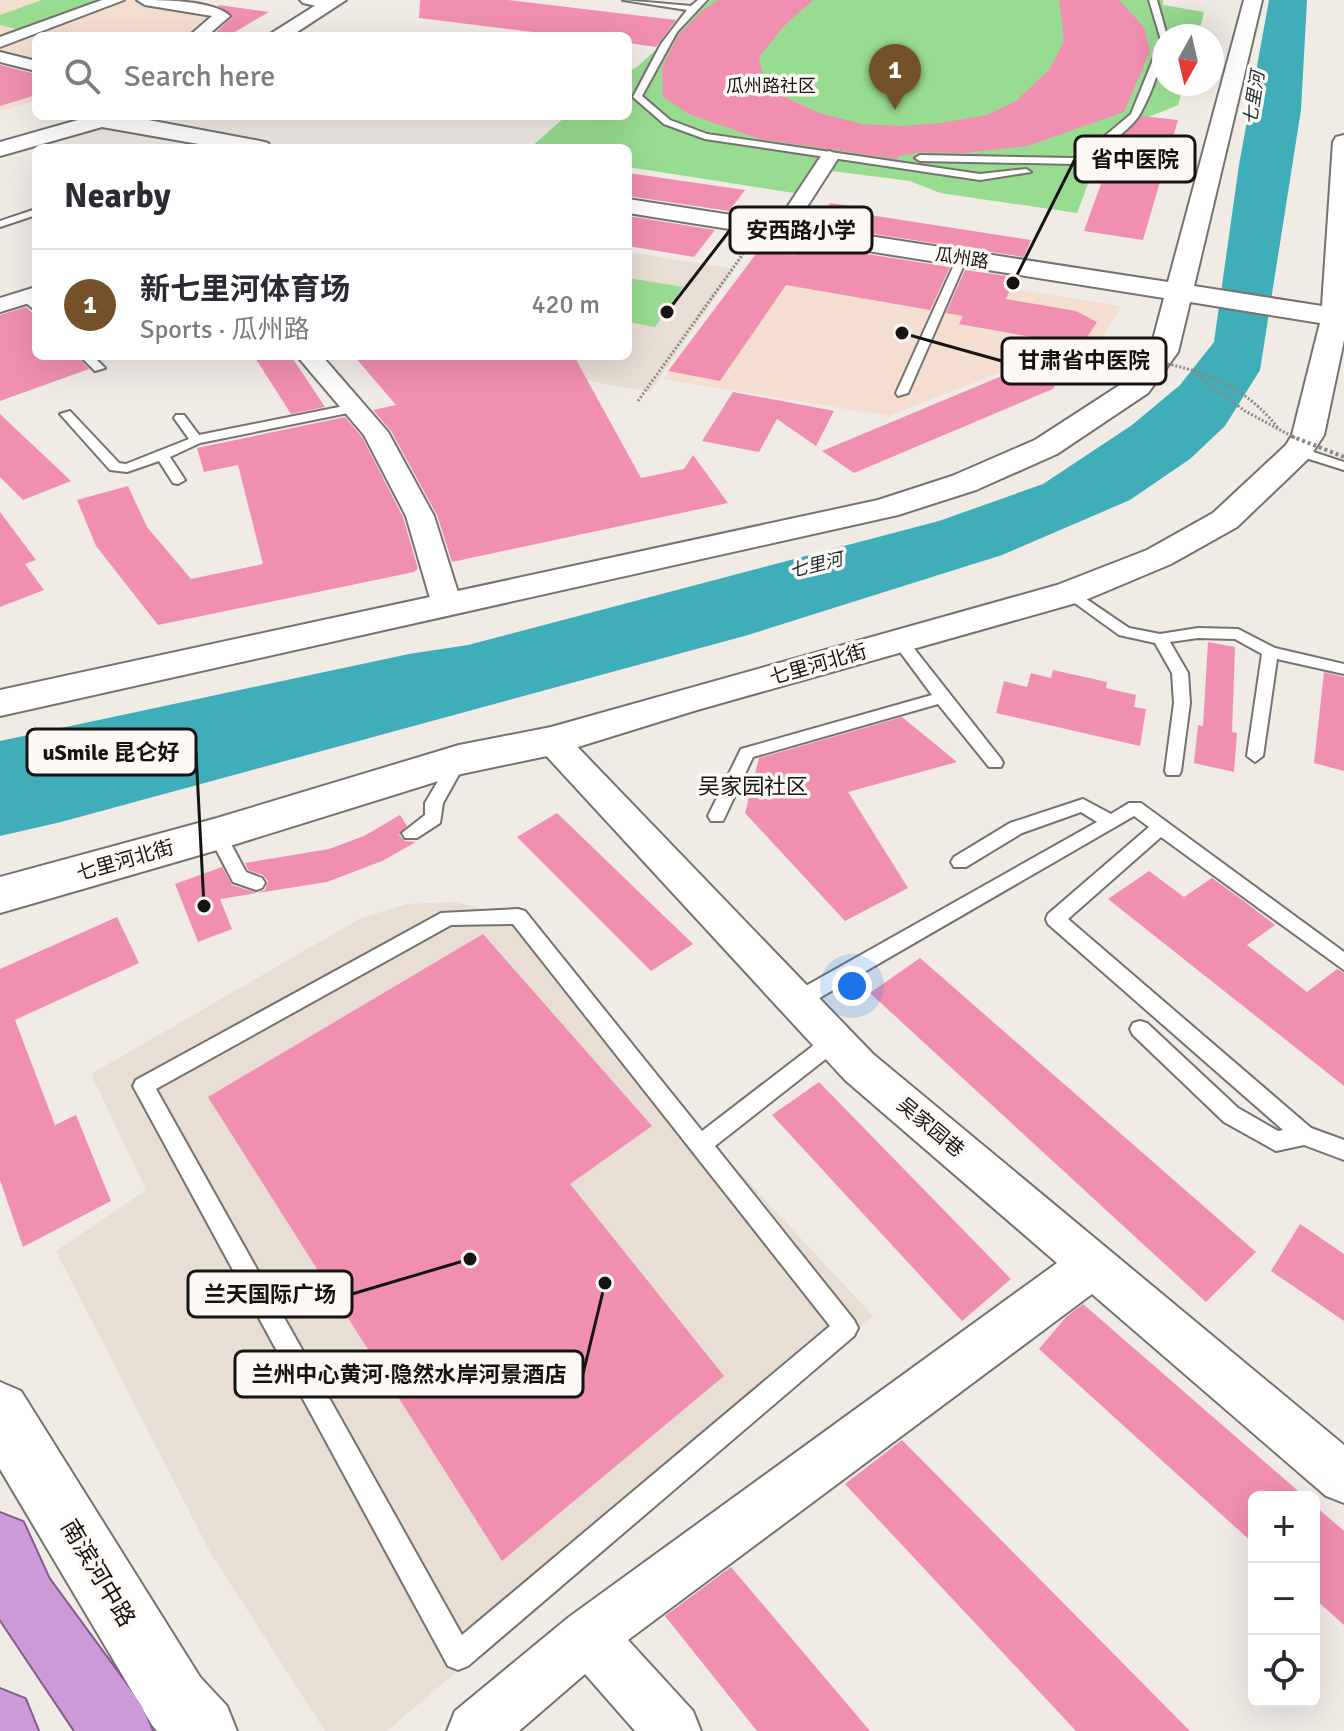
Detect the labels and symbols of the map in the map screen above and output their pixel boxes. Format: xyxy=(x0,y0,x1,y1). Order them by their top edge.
north arrow xyxy=(1152,24,1224,96)
pin: 1 xyxy=(869,44,921,110)
water label: 七里河 xyxy=(1239,67,1270,126)
district label: 瓜州路社区 xyxy=(726,75,816,97)
callout: 省中医院 xyxy=(1075,136,1195,182)
text: 省中医院 xyxy=(1091,146,1179,173)
callout: 安西路小学 xyxy=(730,207,872,253)
text: 安西路小学 xyxy=(746,217,856,244)
street label: 瓜州路 xyxy=(934,243,990,273)
callout: 甘肃省中医院 xyxy=(1002,338,1166,384)
text: 甘肃省中医院 xyxy=(1018,347,1150,374)
water label: 七里河 xyxy=(787,547,848,582)
street label: 七里河北街 xyxy=(767,639,870,690)
callout: uSmile 昆仑好 xyxy=(27,729,196,775)
text: uSmile 昆仑好 xyxy=(42,739,180,766)
district label: 吴家园社区 xyxy=(698,773,808,800)
street label: 七里河北街 xyxy=(74,835,177,886)
your location xyxy=(832,966,872,1006)
street label: 吴家园巷 xyxy=(892,1092,969,1163)
callout: 兰天国际广场 xyxy=(188,1271,352,1317)
text: 兰天国际广场 xyxy=(204,1281,336,1308)
callout: 兰州中心黄河·隐然水岸河景酒店 xyxy=(235,1351,583,1397)
text: 兰州中心黄河·隐然水岸河景酒店 xyxy=(251,1361,567,1388)
street label: 南滨河中路 xyxy=(54,1514,142,1632)

